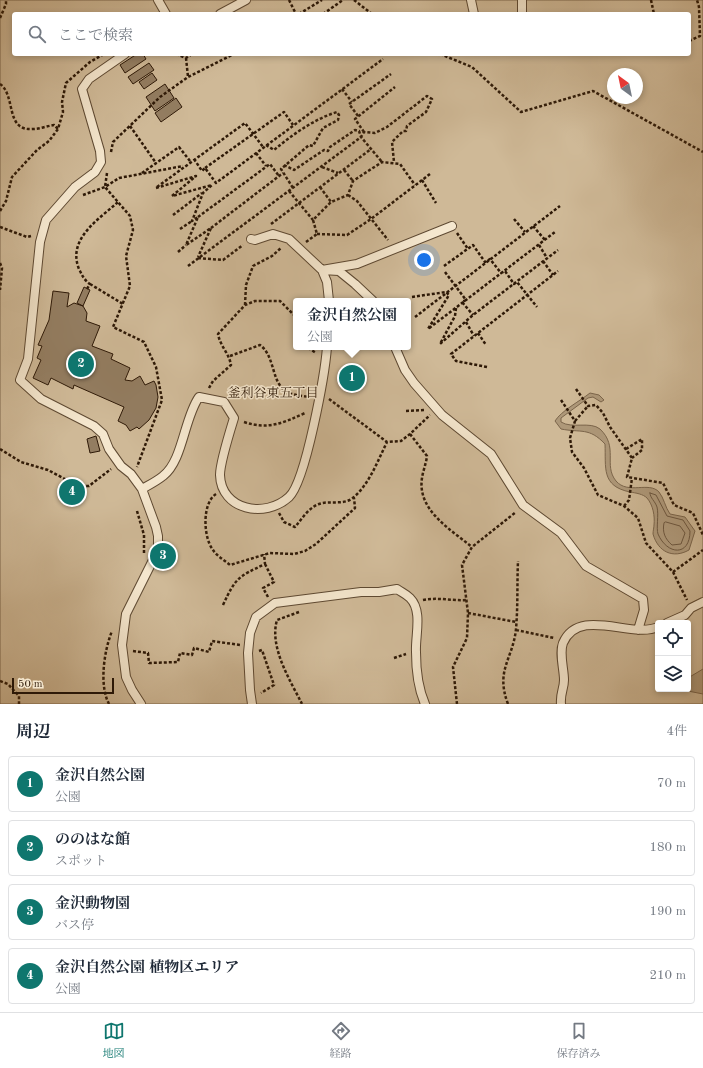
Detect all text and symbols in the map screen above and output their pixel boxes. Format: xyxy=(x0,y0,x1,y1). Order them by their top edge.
search box xyxy=(12,12,691,56)
icon: search xyxy=(26,23,48,45)
text: ここで検索 xyxy=(58,29,133,44)
north arrow xyxy=(607,68,643,104)
your location xyxy=(414,250,434,270)
popup xyxy=(293,298,411,350)
text: 金沢自然公園 xyxy=(307,309,397,324)
text: 公園 xyxy=(307,331,333,344)
pin: 2 xyxy=(68,349,94,379)
pin: 1 xyxy=(339,363,365,393)
district label: 釜利谷東五丁目 xyxy=(227,386,319,400)
pin: 4 xyxy=(59,477,85,507)
pin: 3 xyxy=(150,541,176,571)
map controls xyxy=(655,620,691,692)
button: locate xyxy=(655,620,691,656)
button: layers xyxy=(655,656,691,692)
scale bar xyxy=(12,676,114,695)
text: 50 m xyxy=(18,679,43,690)
text: 周辺 xyxy=(16,724,50,741)
text: 4件 xyxy=(666,725,687,738)
text: 金沢自然公園 xyxy=(55,769,145,784)
text: 1 xyxy=(26,777,34,790)
text: 70 m xyxy=(657,777,686,790)
text: 公園 xyxy=(55,791,81,804)
text: ののはな館 xyxy=(55,833,130,848)
text: 2 xyxy=(26,841,34,854)
text: 180 m xyxy=(649,841,686,854)
text: スポット xyxy=(55,855,107,868)
text: 金沢動物園 xyxy=(55,897,130,912)
text: 3 xyxy=(26,905,34,918)
text: 190 m xyxy=(649,905,686,918)
text: バス停 xyxy=(55,919,94,932)
text: 金沢自然公園 植物区エリア xyxy=(55,961,239,976)
text: 4 xyxy=(26,969,34,982)
text: 210 m xyxy=(649,969,686,982)
text: 公園 xyxy=(55,983,81,996)
tab: 地図 xyxy=(103,1020,125,1062)
tab: 経路 xyxy=(330,1020,352,1062)
tab: 保存済み xyxy=(557,1020,601,1062)

